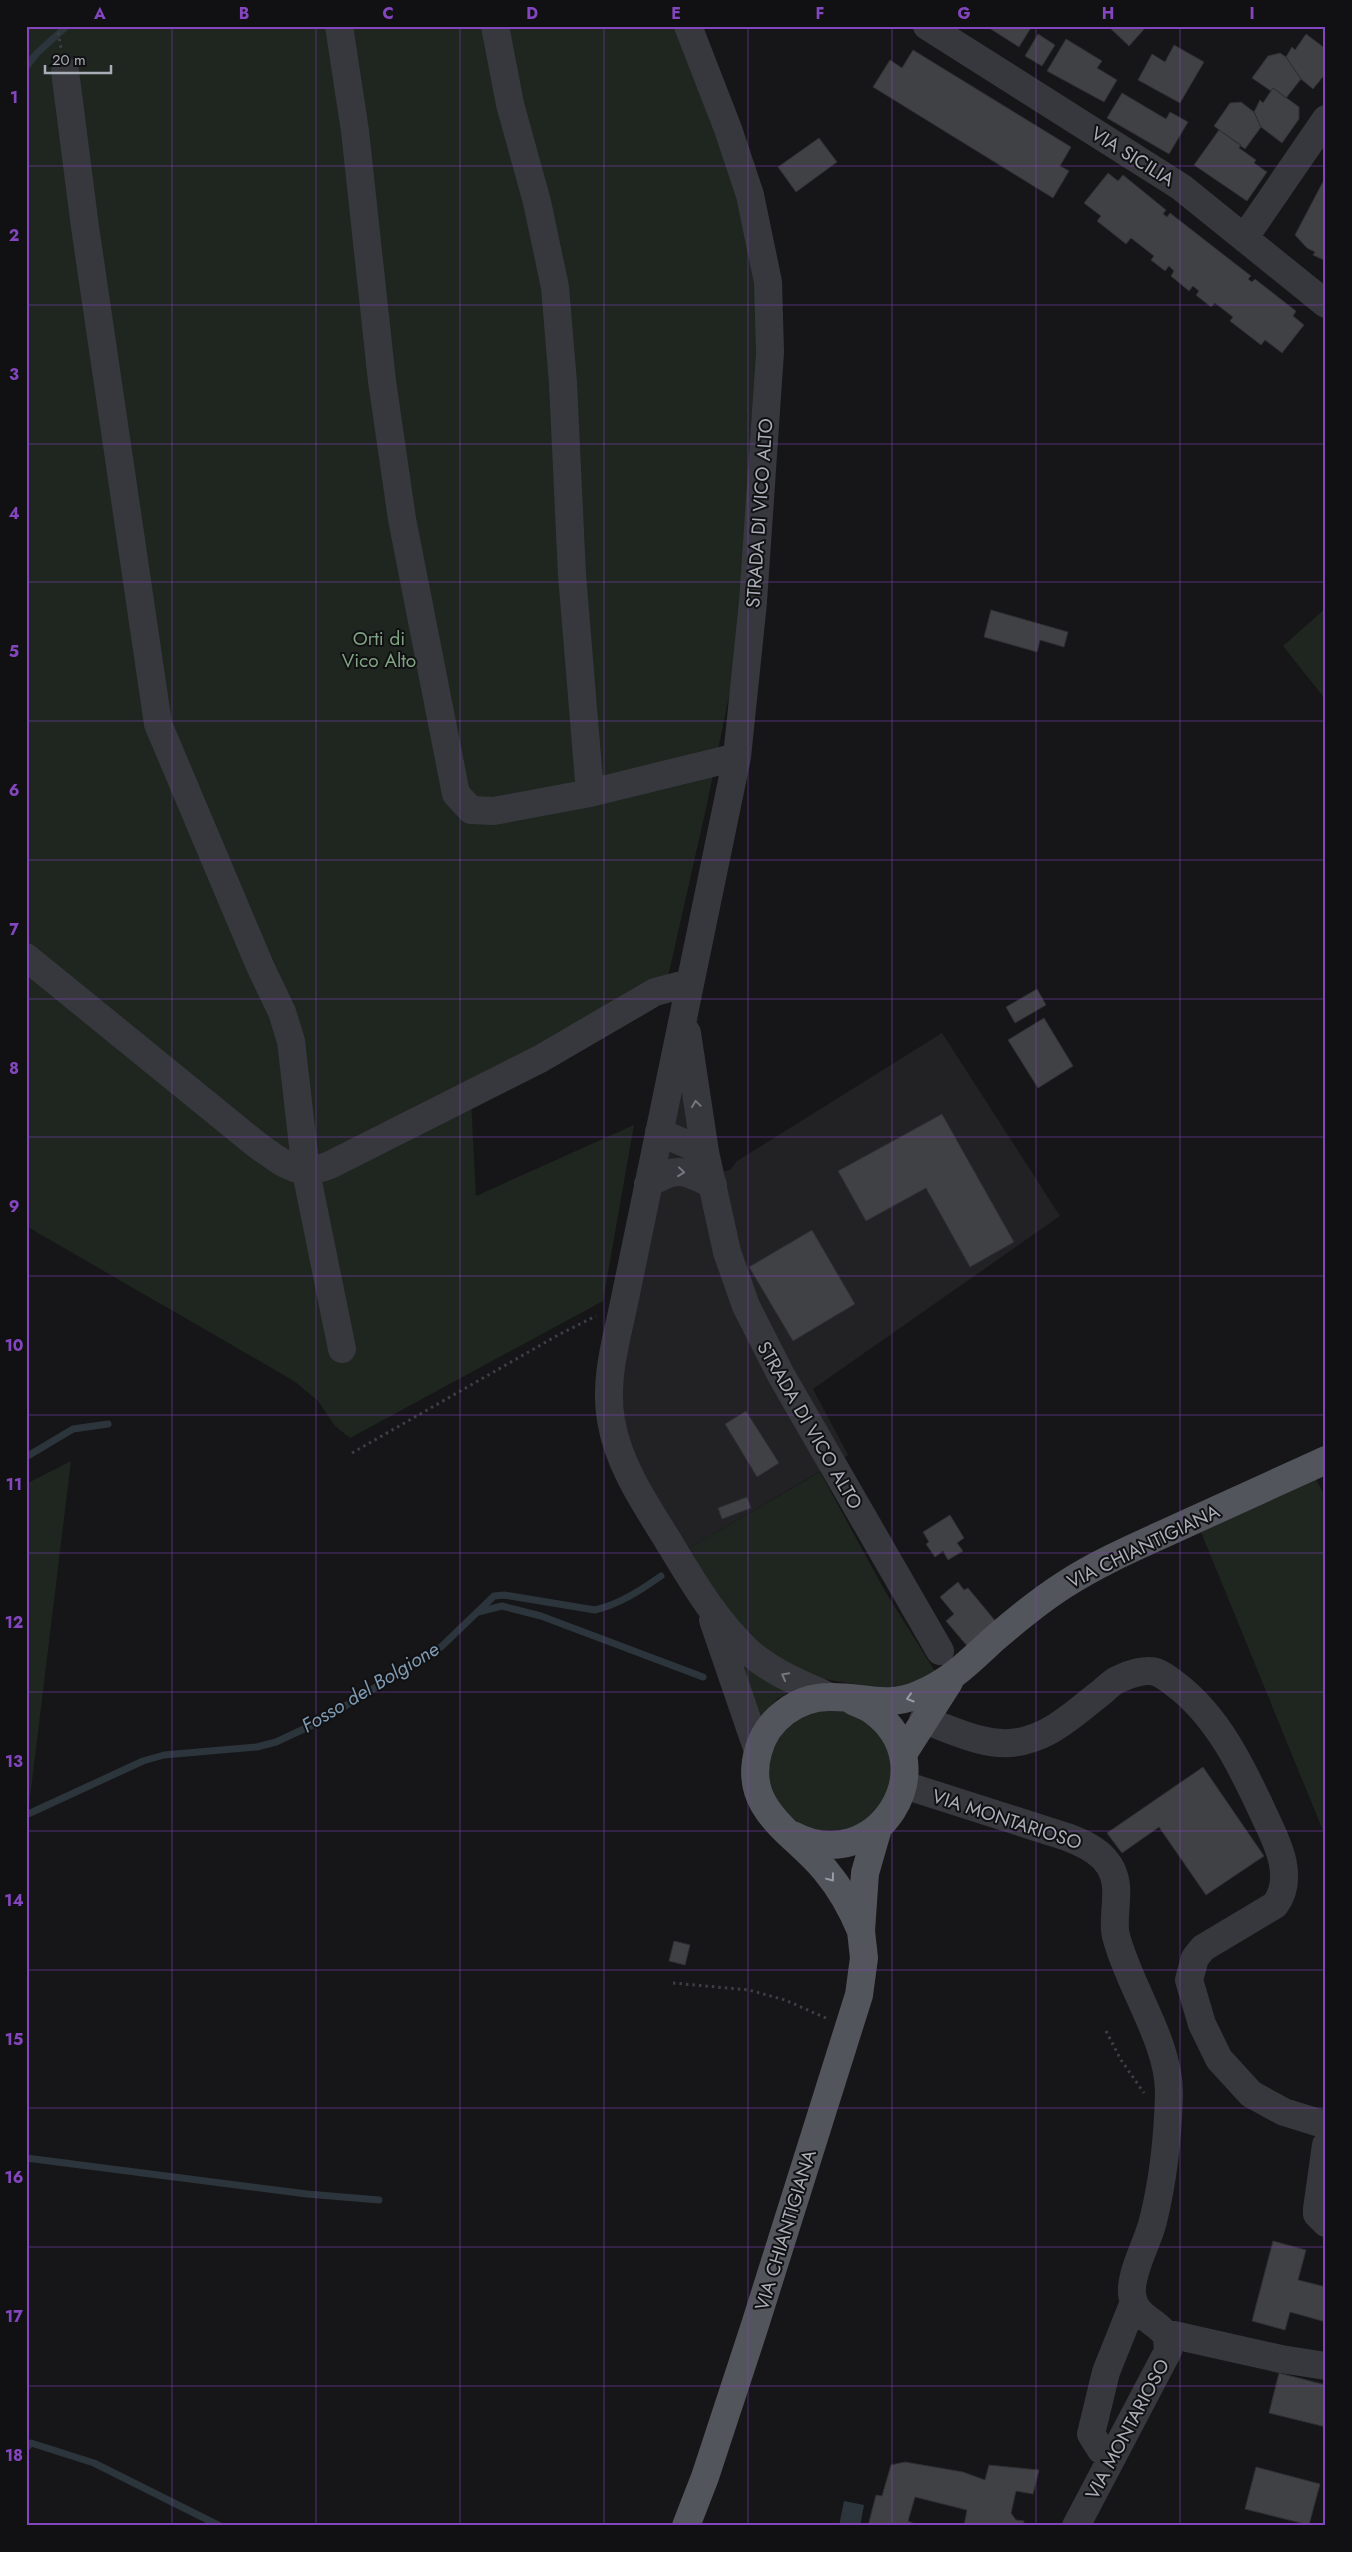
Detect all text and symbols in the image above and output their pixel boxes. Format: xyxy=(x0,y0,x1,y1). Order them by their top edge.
text: A xyxy=(93,2,106,25)
text: B xyxy=(239,2,249,25)
text: C xyxy=(382,2,394,25)
text: D xyxy=(526,2,538,25)
text: E xyxy=(671,2,681,25)
text: F xyxy=(816,2,824,25)
text: G xyxy=(957,2,971,25)
text: H xyxy=(1102,2,1114,25)
text: I xyxy=(1249,2,1255,25)
scale bar xyxy=(45,42,111,74)
text: 20 m xyxy=(52,49,86,71)
text: 1 xyxy=(10,86,18,109)
street label: VIA SICILIA xyxy=(1086,120,1180,193)
text: 2 xyxy=(9,224,19,247)
text: 3 xyxy=(9,363,19,386)
street label: STRADA DI VICO ALTO xyxy=(739,417,780,609)
text: 4 xyxy=(8,502,20,525)
park label: Orti di Vico Alto xyxy=(342,625,416,674)
text: 5 xyxy=(9,640,19,663)
text: 6 xyxy=(9,779,19,802)
text: 7 xyxy=(9,918,19,941)
text: 8 xyxy=(9,1057,19,1080)
one-way arrow xyxy=(692,1100,702,1108)
one-way arrow xyxy=(677,1166,685,1177)
text: 9 xyxy=(9,1195,19,1218)
text: 10 xyxy=(5,1334,23,1357)
street label: STRADA DI VICO ALTO xyxy=(750,1336,869,1514)
text: 11 xyxy=(6,1473,22,1496)
street label: VIA CHIANTIGIANA xyxy=(1062,1498,1224,1595)
text: 12 xyxy=(5,1611,23,1634)
water label: Fosso del Bolgione xyxy=(296,1635,445,1740)
one-way arrow xyxy=(782,1672,791,1682)
one-way arrow xyxy=(906,1692,914,1702)
text: 13 xyxy=(5,1750,23,1773)
street label: VIA MONTARIOSO xyxy=(929,1783,1085,1856)
one-way arrow xyxy=(825,1872,834,1882)
text: 14 xyxy=(4,1889,24,1912)
text: 15 xyxy=(5,2028,23,2051)
street label: VIA CHIANTIGIANA xyxy=(748,2146,823,2314)
text: 16 xyxy=(5,2166,23,2189)
text: 17 xyxy=(5,2305,23,2328)
street label: VIA MONTARIOSO xyxy=(1079,2354,1176,2504)
text: 18 xyxy=(5,2444,23,2467)

